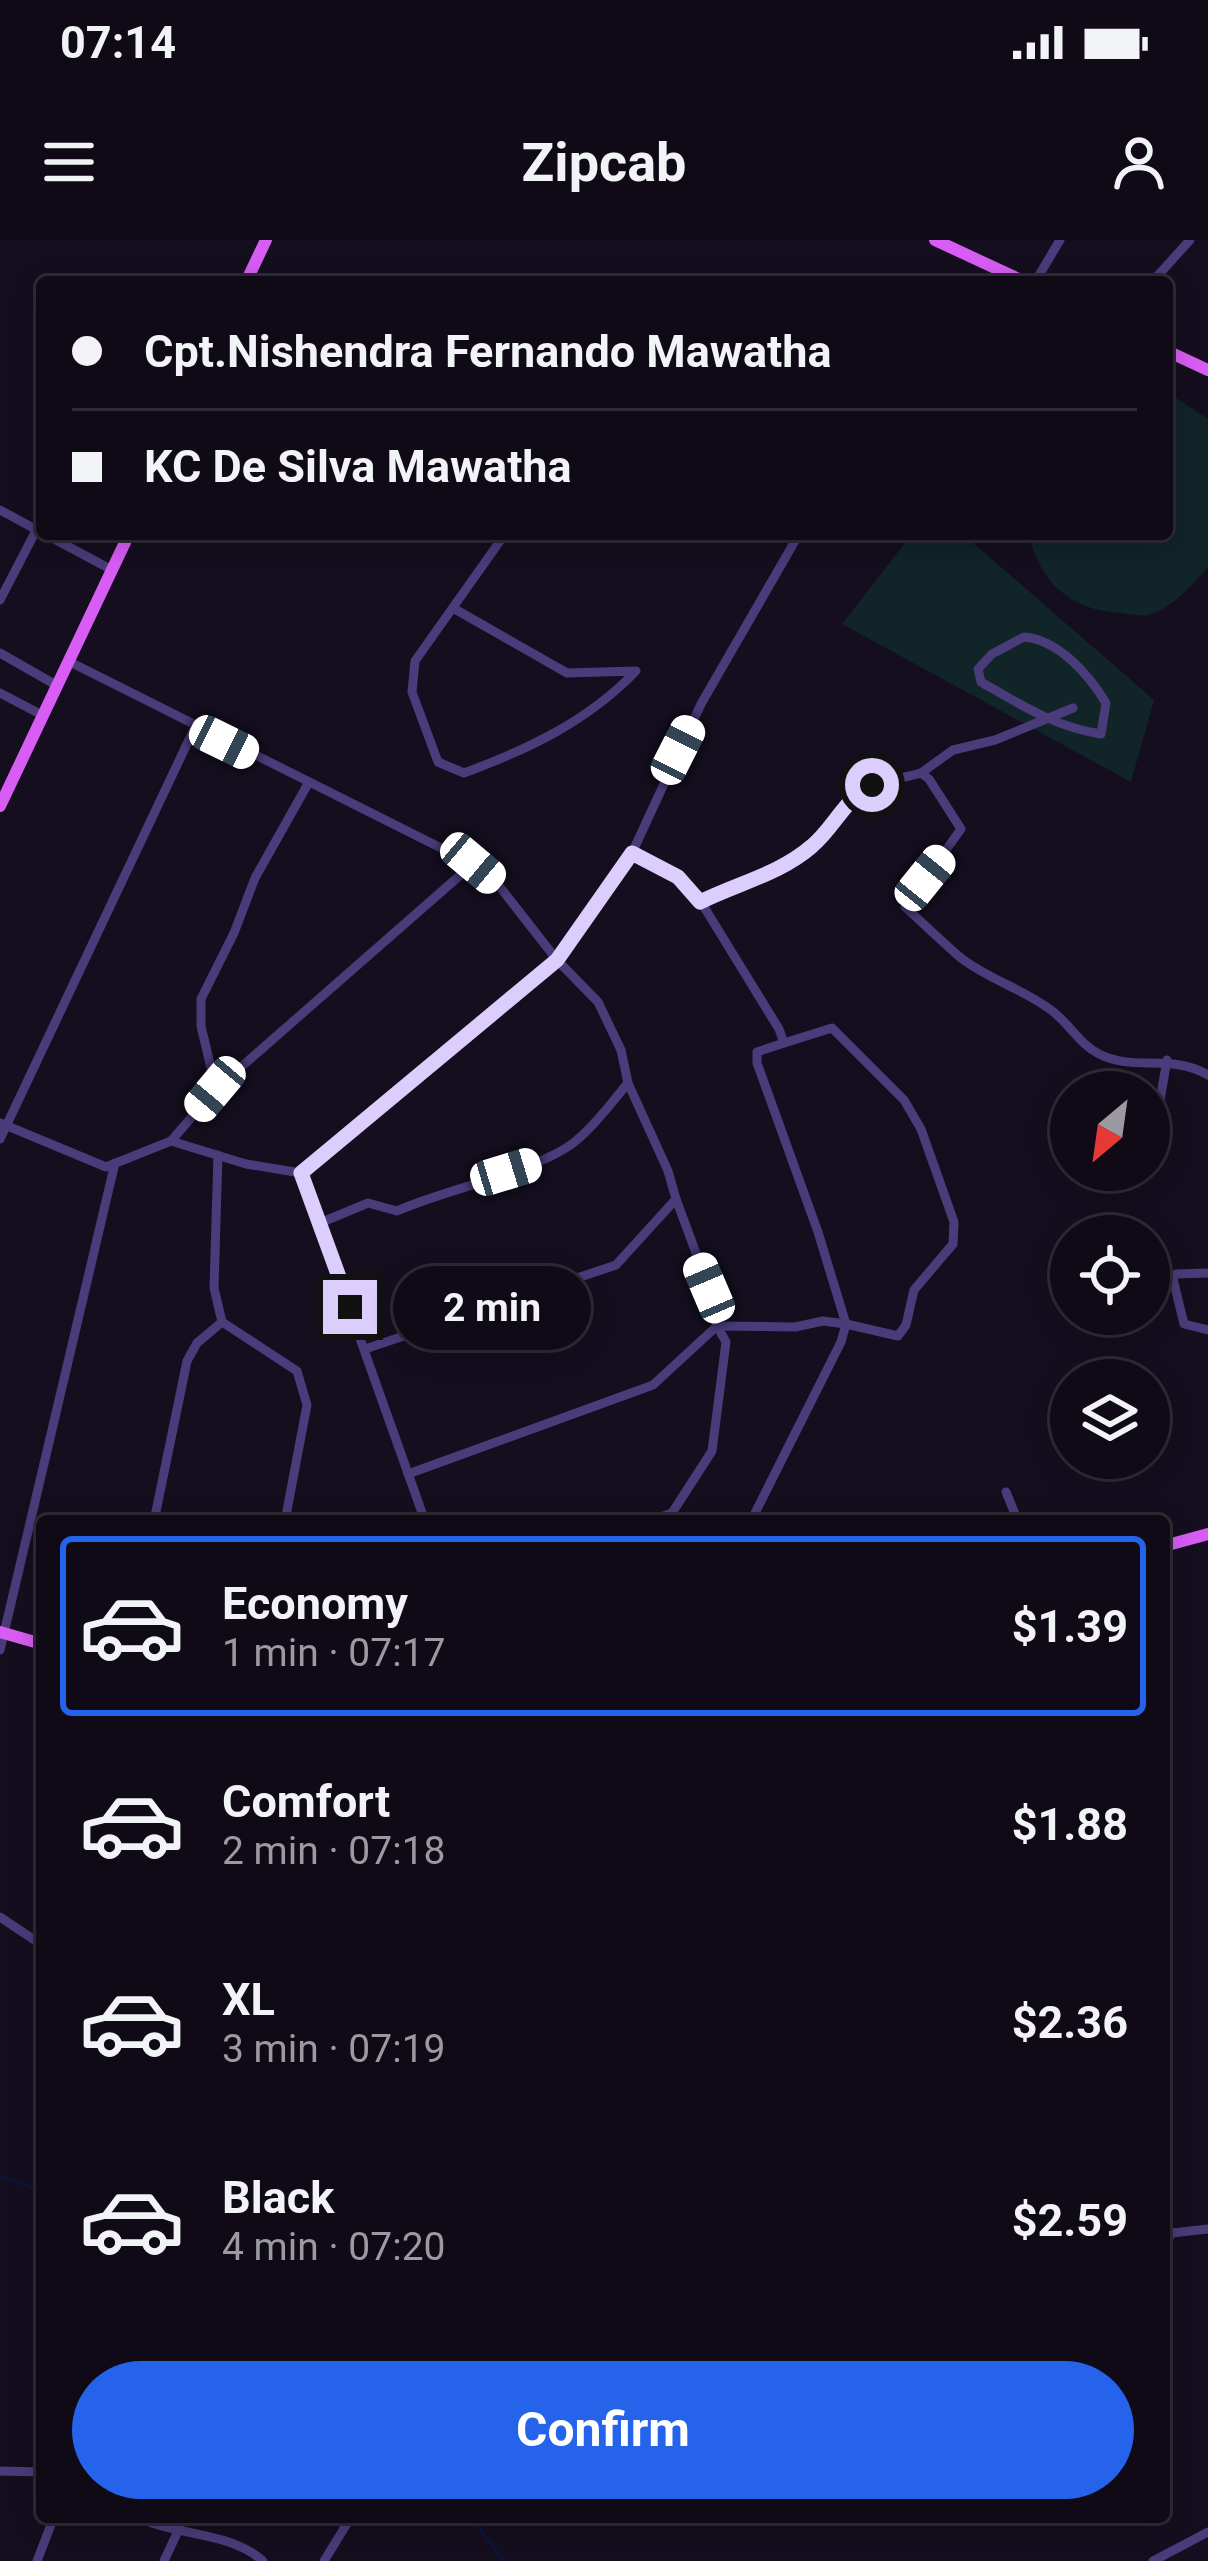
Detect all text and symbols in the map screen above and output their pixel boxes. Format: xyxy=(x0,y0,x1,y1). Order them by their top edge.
text: 07:14 xyxy=(60,16,176,69)
icon: menu xyxy=(36,129,102,195)
icon: person xyxy=(1106,129,1172,195)
text: Zipcab xyxy=(522,131,686,194)
text: Cpt.Nishendra Fernando Mawatha xyxy=(144,325,831,378)
text: KC De Silva Mawatha xyxy=(144,440,572,493)
car xyxy=(184,710,264,774)
car xyxy=(646,710,710,790)
route start xyxy=(845,758,899,812)
car xyxy=(434,826,512,900)
car xyxy=(888,839,962,917)
car xyxy=(178,1050,252,1128)
north arrow xyxy=(1050,1071,1170,1191)
map controls xyxy=(1050,1071,1170,1479)
car xyxy=(466,1144,546,1200)
button: locate xyxy=(1050,1215,1170,1335)
car xyxy=(678,1248,740,1328)
callout: 2 min xyxy=(392,1265,590,1349)
route end xyxy=(323,1280,377,1334)
text: 2 min xyxy=(443,1285,541,1331)
button: layers xyxy=(1050,1359,1170,1479)
icon: car xyxy=(78,1572,186,1680)
text: Economy xyxy=(222,1577,408,1630)
text: $1.39 xyxy=(1012,1600,1128,1653)
text: 1 min · 07:17 xyxy=(222,1630,445,1676)
icon: car xyxy=(78,1770,186,1878)
text: Comfort xyxy=(222,1775,390,1828)
text: $1.88 xyxy=(1012,1798,1128,1851)
text: 2 min · 07:18 xyxy=(222,1828,445,1874)
icon: car xyxy=(78,1968,186,2076)
text: XL xyxy=(222,1973,275,2026)
text: $2.36 xyxy=(1012,1996,1128,2049)
text: 3 min · 07:19 xyxy=(222,2026,445,2072)
icon: car xyxy=(78,2166,186,2274)
text: Black xyxy=(222,2171,334,2224)
text: $2.59 xyxy=(1012,2194,1128,2247)
text: 4 min · 07:20 xyxy=(222,2224,445,2270)
button: Confirm xyxy=(72,2361,1134,2499)

